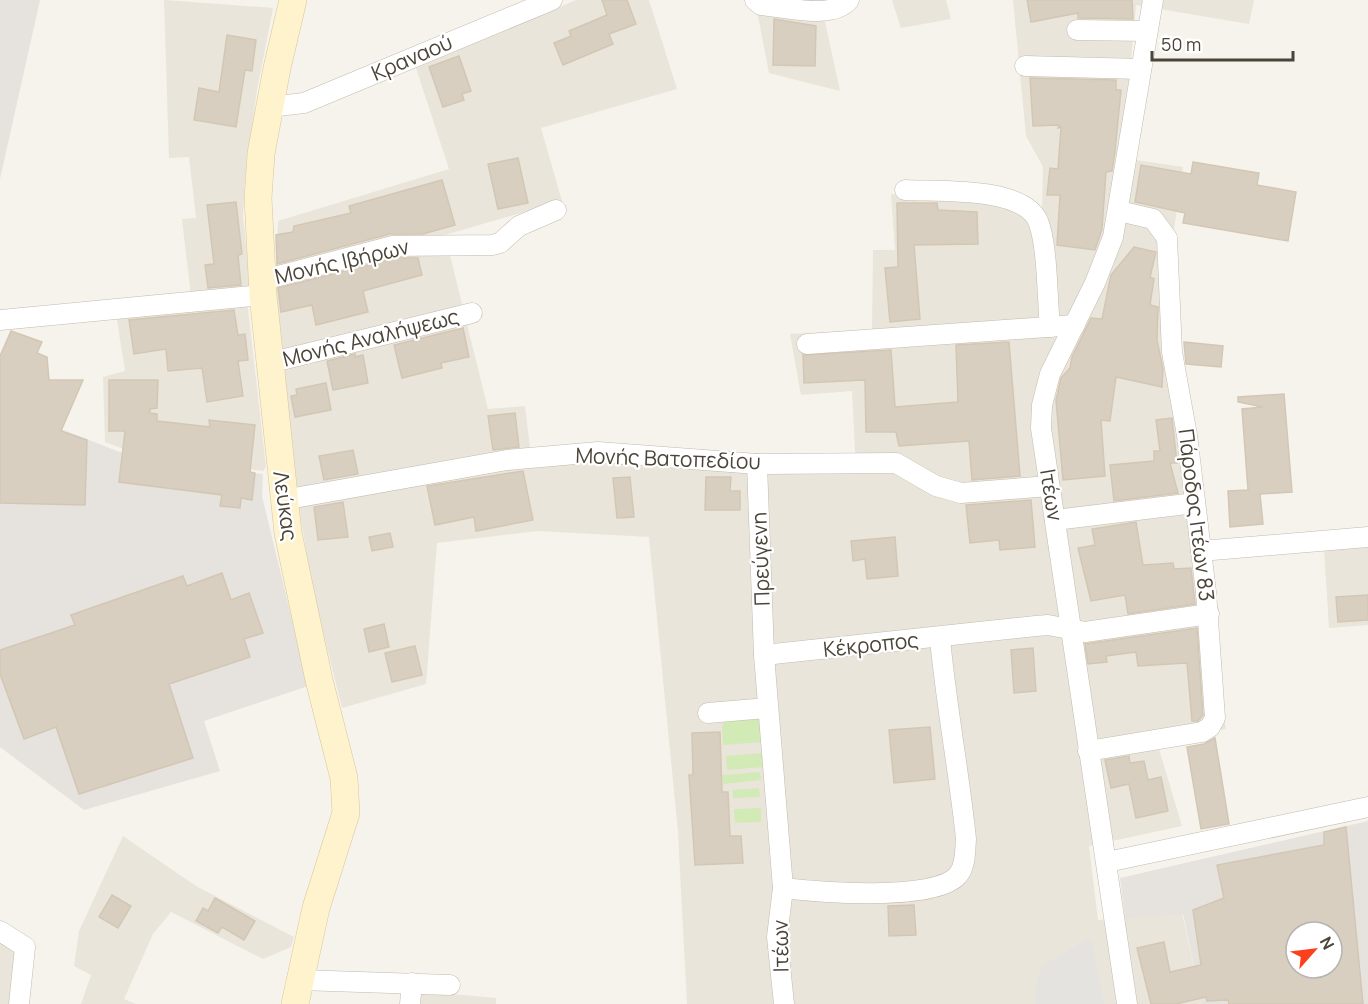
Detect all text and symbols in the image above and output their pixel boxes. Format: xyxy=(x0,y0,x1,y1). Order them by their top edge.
scale bar xyxy=(1152,24,1293,62)
street label: Κραναού xyxy=(367,27,456,87)
text: 50 m xyxy=(1161,32,1201,56)
street label: Μονής Ιβήρων xyxy=(272,232,412,290)
street label: Μονής Αναλήψεως xyxy=(280,302,462,372)
street label: Πάροδος Ιτέων 83 xyxy=(1173,427,1221,603)
street label: Μονής Βατοπεδίου xyxy=(575,441,761,475)
street label: Ιτέων xyxy=(1034,467,1070,523)
street label: Λεύκας xyxy=(267,469,305,543)
street label: Πρεύγενη xyxy=(744,512,776,606)
street label: Κέκροπος xyxy=(822,625,920,663)
street label: Ιτέων xyxy=(766,919,794,973)
north arrow xyxy=(1284,920,1344,980)
text: N xyxy=(1315,933,1340,953)

